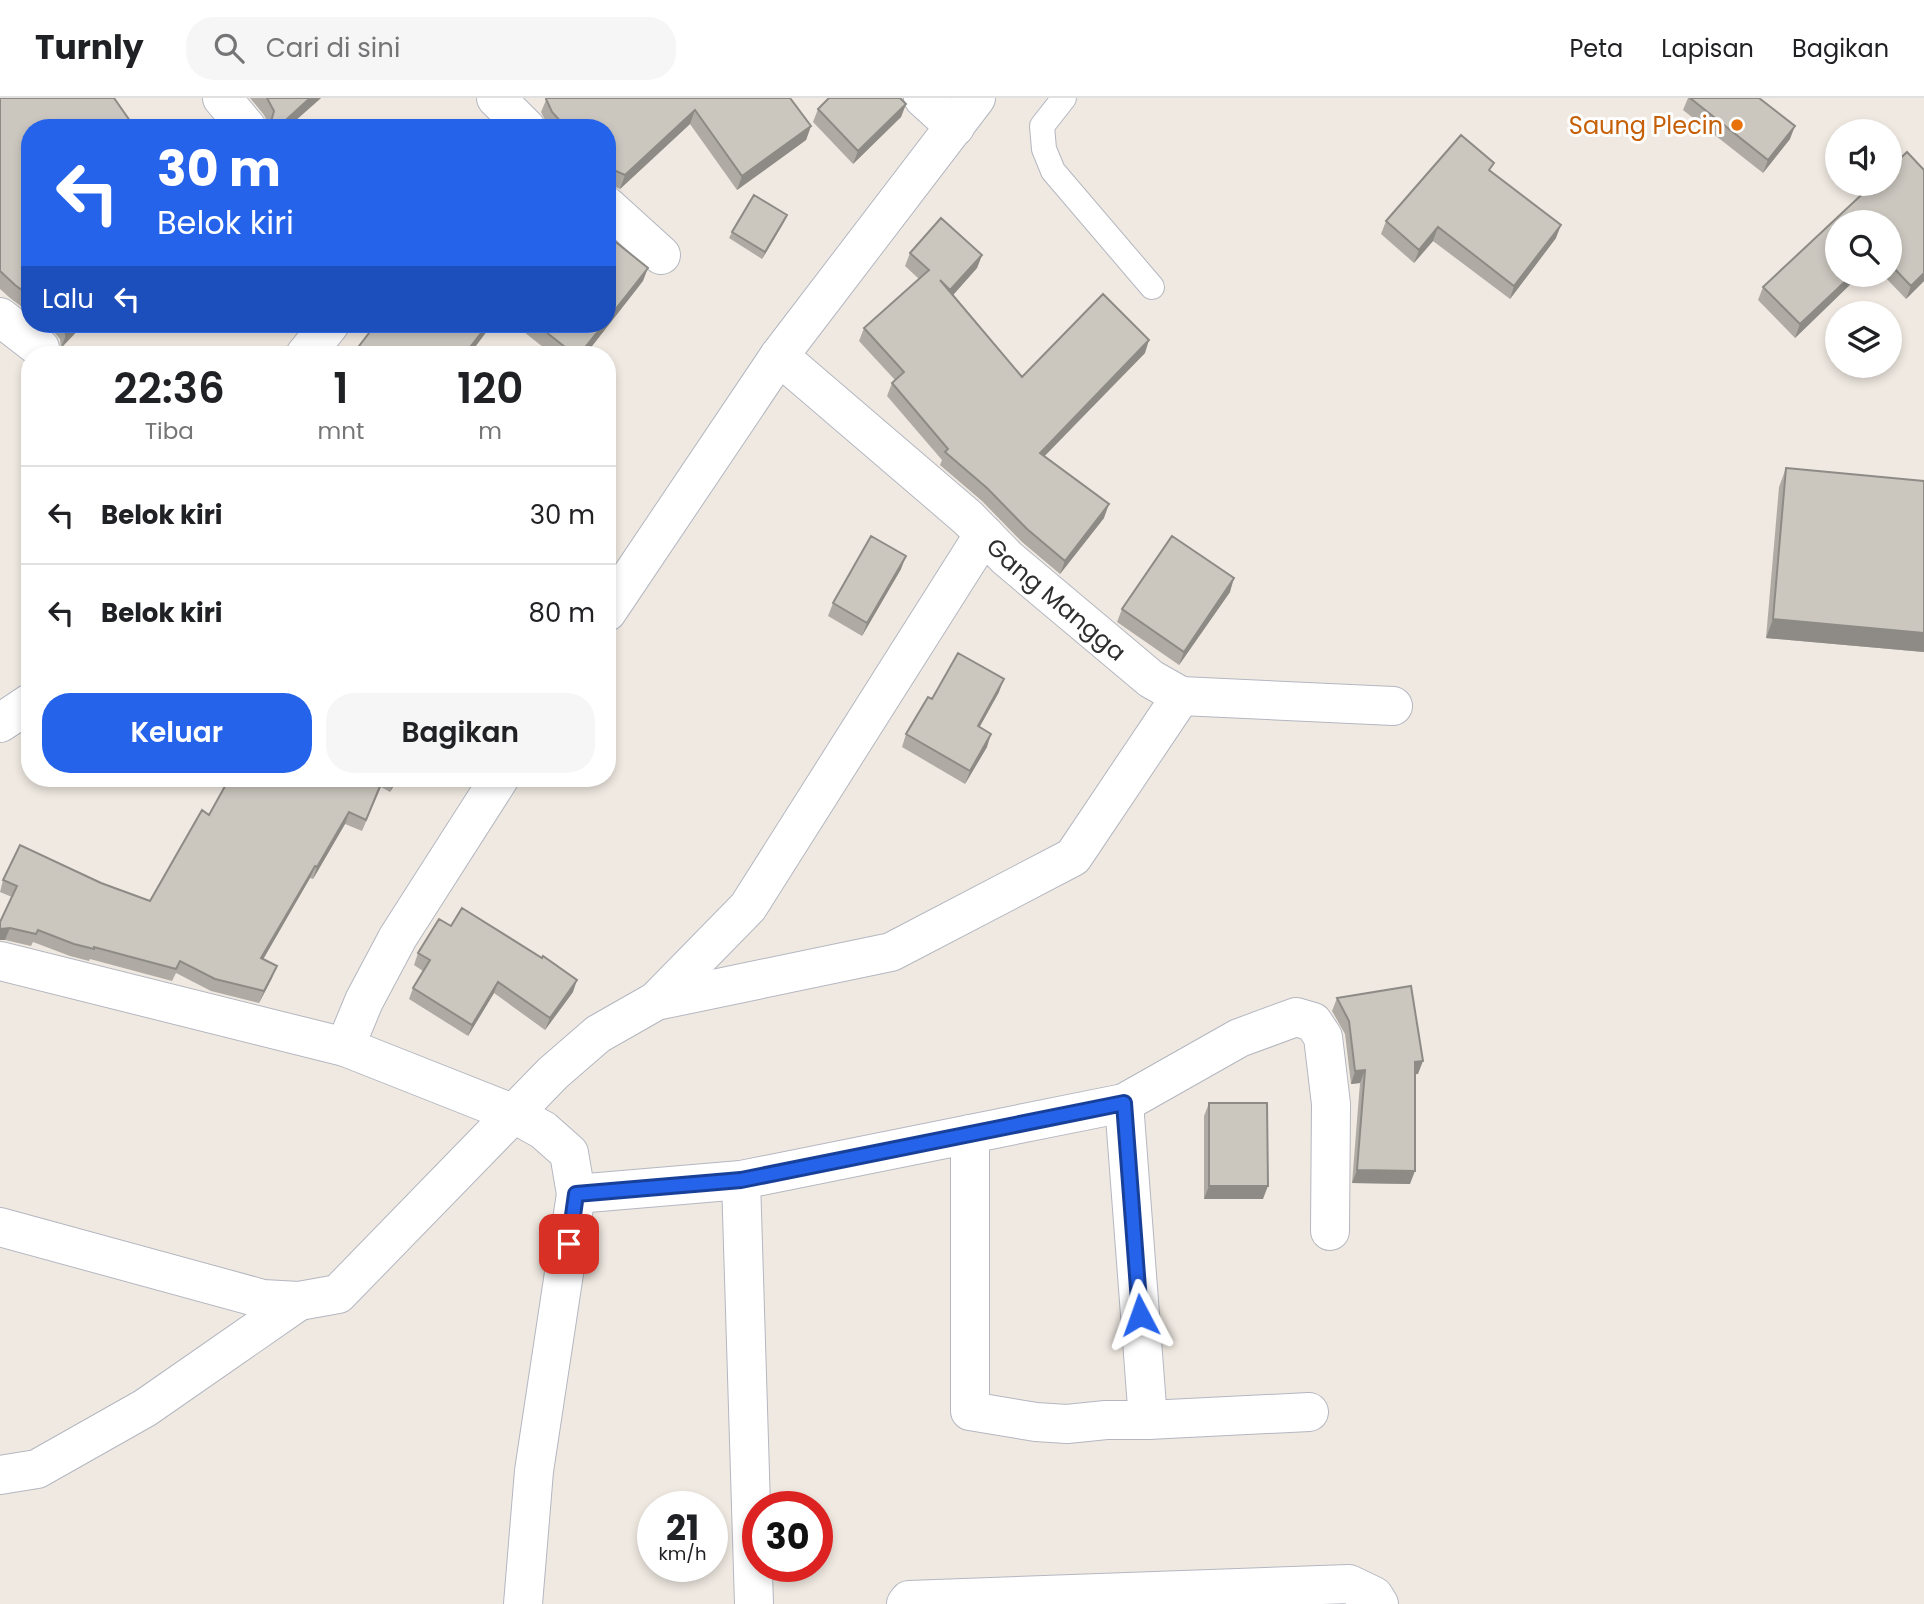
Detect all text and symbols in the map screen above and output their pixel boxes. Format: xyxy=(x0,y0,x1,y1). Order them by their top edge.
search box xyxy=(186,17,676,80)
text: Turnly xyxy=(35,24,144,71)
icon: search xyxy=(210,29,248,67)
text: Cari di sini xyxy=(266,30,400,66)
text: Peta xyxy=(1569,32,1623,65)
text: Lapisan xyxy=(1661,32,1754,65)
text: Bagikan xyxy=(1792,32,1889,65)
place label: Saung Plecin xyxy=(1569,109,1723,142)
marker: Saung Plecin xyxy=(1729,117,1745,133)
map controls xyxy=(1825,119,1902,378)
button: sound xyxy=(1825,119,1902,196)
text: 30 m xyxy=(157,135,281,203)
icon: left xyxy=(42,147,133,238)
text: Belok kiri xyxy=(157,200,294,245)
button: search xyxy=(1825,210,1902,287)
icon: left xyxy=(108,280,146,318)
text: Lalu xyxy=(42,281,94,317)
button: layers xyxy=(1825,301,1902,378)
text: 22:36 xyxy=(114,359,225,418)
text: 1 xyxy=(333,359,349,418)
text: 120 xyxy=(457,359,523,418)
text: Tiba xyxy=(145,415,194,447)
text: mnt xyxy=(318,415,364,447)
text: m xyxy=(478,415,502,447)
icon: left xyxy=(42,496,80,534)
text: Belok kiri xyxy=(101,497,223,533)
text: 30 m xyxy=(530,497,595,533)
street label: Gang Mangga xyxy=(979,530,1133,668)
icon: left xyxy=(42,594,80,632)
text: Belok kiri xyxy=(101,595,223,631)
text: 80 m xyxy=(529,595,595,631)
button: Keluar xyxy=(42,693,312,773)
button: Bagikan xyxy=(326,693,595,773)
pin xyxy=(539,1214,599,1274)
icon: arrive xyxy=(550,1225,588,1263)
position arrow xyxy=(1103,1278,1177,1352)
speed limit sign: 30 xyxy=(742,1491,833,1582)
text: 21 xyxy=(666,1503,699,1552)
text: km/h xyxy=(659,1541,706,1566)

